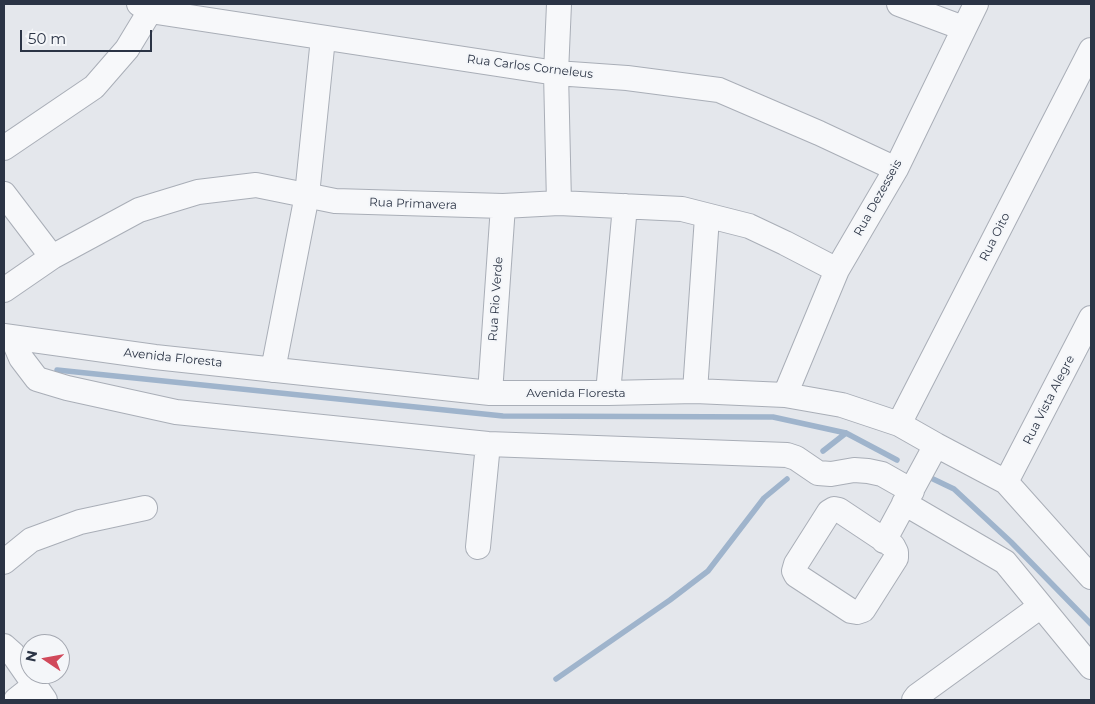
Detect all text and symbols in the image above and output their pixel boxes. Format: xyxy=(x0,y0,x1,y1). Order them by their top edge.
scale bar xyxy=(22,20,155,52)
text: 50 m xyxy=(28,29,66,48)
street label: Rua Carlos Corneleus xyxy=(466,52,594,82)
street label: Rua Dezesseis xyxy=(851,157,905,239)
street label: Rua Primavera xyxy=(369,195,457,213)
street label: Rua Oito xyxy=(977,210,1013,264)
street label: Rua Rio Verde xyxy=(486,256,506,342)
street label: Avenida Floresta xyxy=(123,346,223,370)
street label: Rua Vista Alegre xyxy=(1020,353,1078,447)
street label: Avenida Floresta xyxy=(526,386,626,400)
north arrow xyxy=(20,634,70,684)
text: N xyxy=(21,649,41,663)

